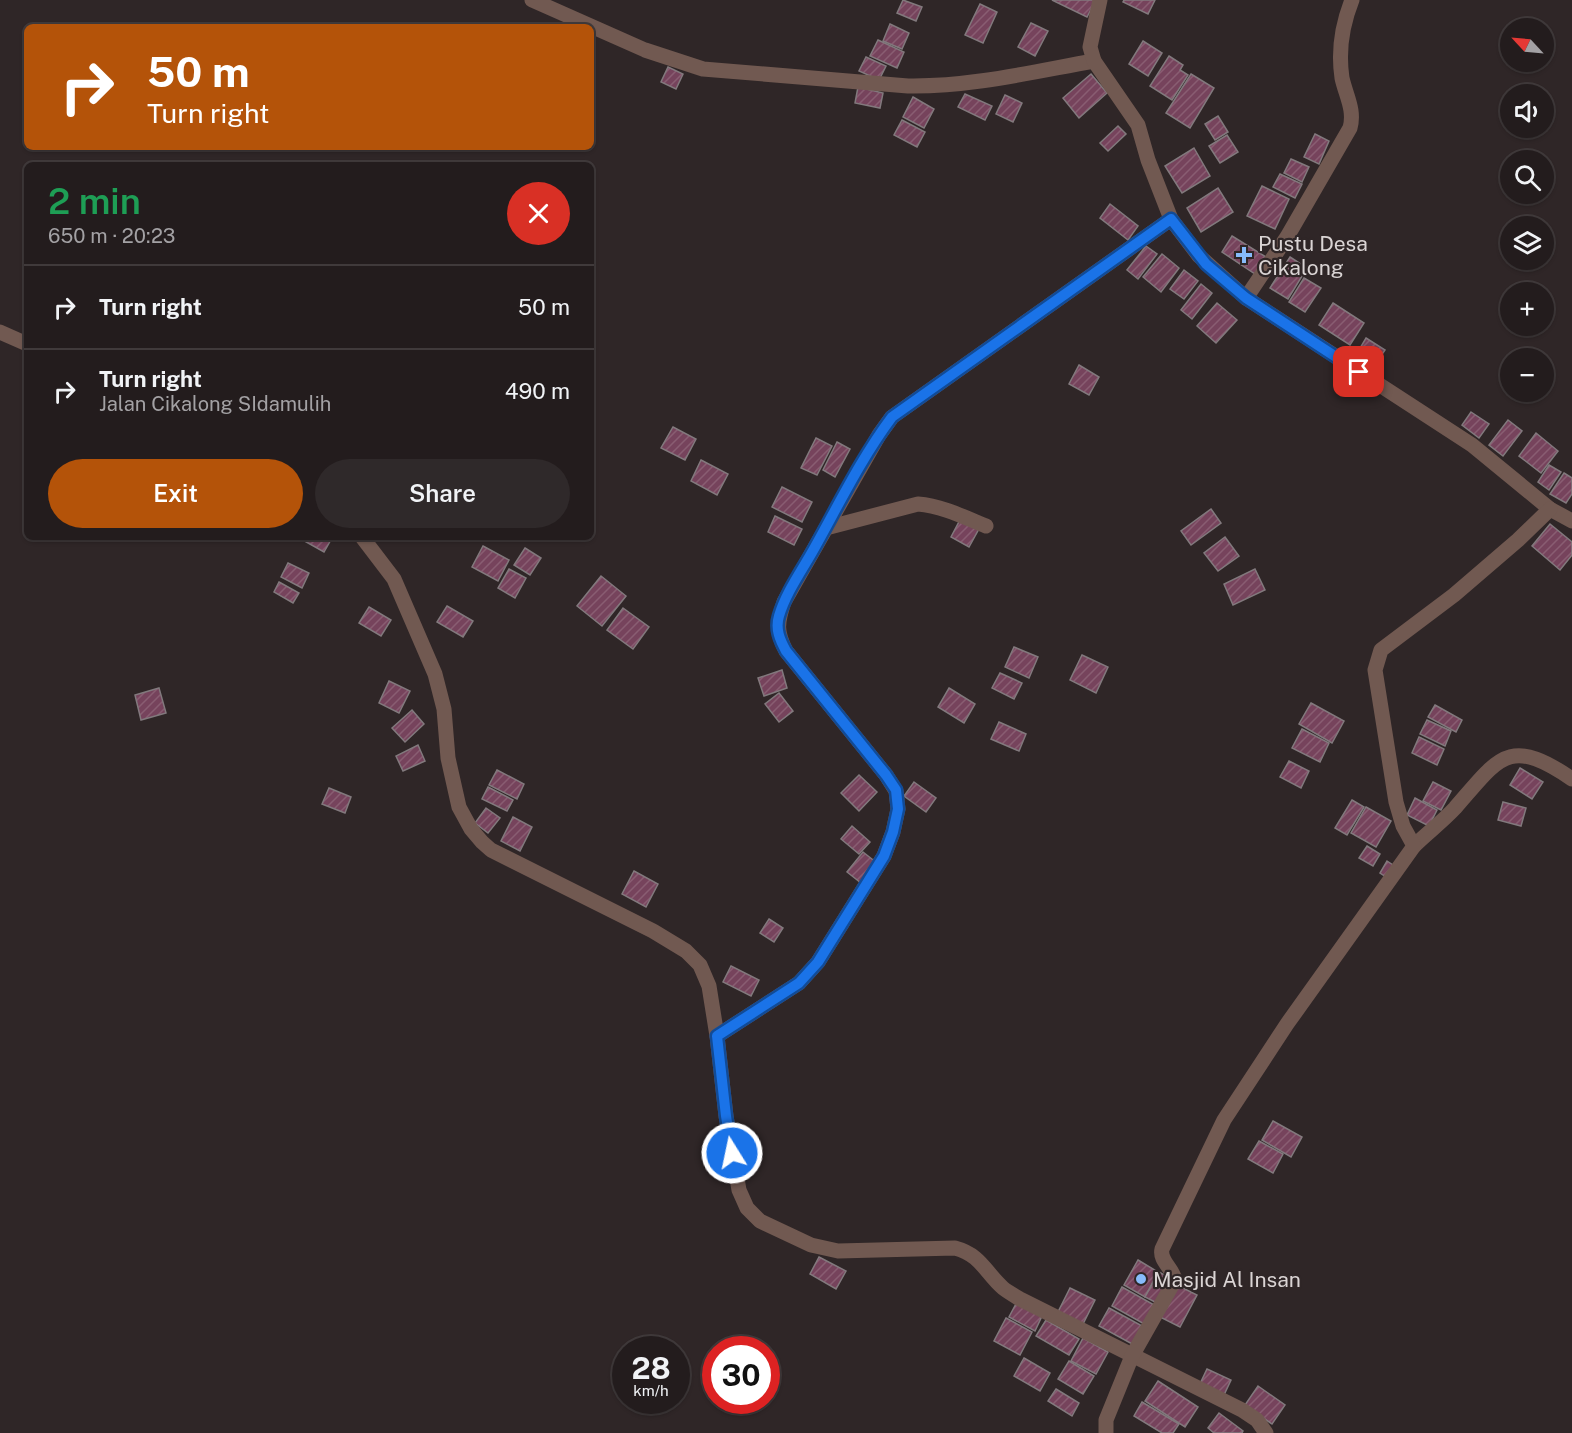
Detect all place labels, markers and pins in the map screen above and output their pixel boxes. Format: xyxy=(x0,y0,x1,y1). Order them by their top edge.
place label: Pustu Desa Cikalong xyxy=(1258,231,1368,280)
marker: Pustu Desa Cikalong xyxy=(1235,246,1253,264)
pin xyxy=(1333,346,1384,397)
place label: Masjid Al Insan xyxy=(1153,1267,1301,1292)
marker: Masjid Al Insan xyxy=(1134,1272,1148,1286)

